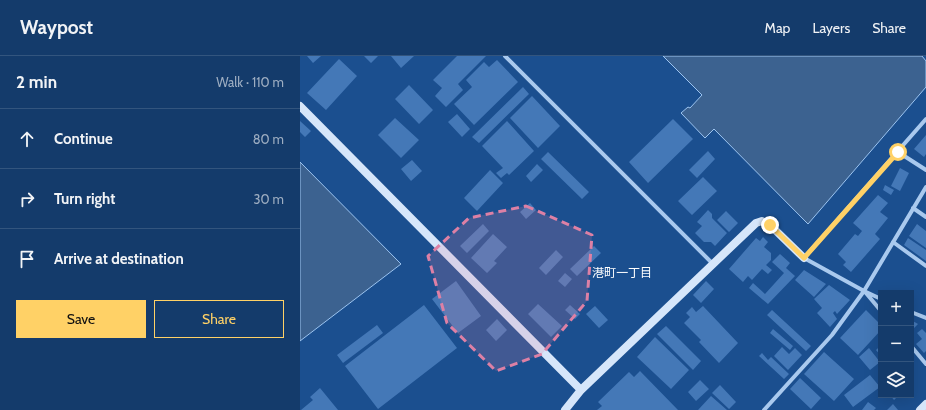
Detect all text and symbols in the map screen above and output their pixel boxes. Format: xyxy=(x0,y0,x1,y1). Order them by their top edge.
text: Waypost xyxy=(20,16,93,39)
text: Map xyxy=(765,19,790,37)
text: Layers xyxy=(812,19,850,37)
text: Share xyxy=(872,19,906,37)
text: 2 min xyxy=(16,72,57,92)
text: Walk · 110 m xyxy=(216,74,284,90)
icon: ahead xyxy=(16,128,38,150)
text: Continue xyxy=(54,130,113,148)
text: 80 m xyxy=(253,131,284,147)
route start xyxy=(889,143,907,161)
icon: right xyxy=(16,188,38,210)
text: Turn right xyxy=(54,190,115,208)
text: 30 m xyxy=(254,191,284,207)
route end xyxy=(761,216,779,234)
icon: arrive xyxy=(16,248,38,270)
text: Arrive at destination xyxy=(54,250,184,268)
district label: 港町一丁目 xyxy=(592,265,652,280)
map controls xyxy=(878,290,914,398)
button: + xyxy=(878,290,914,326)
button: Save xyxy=(16,300,146,338)
button: Share xyxy=(154,300,284,338)
button: − xyxy=(878,326,914,362)
button: layers xyxy=(878,362,914,398)

